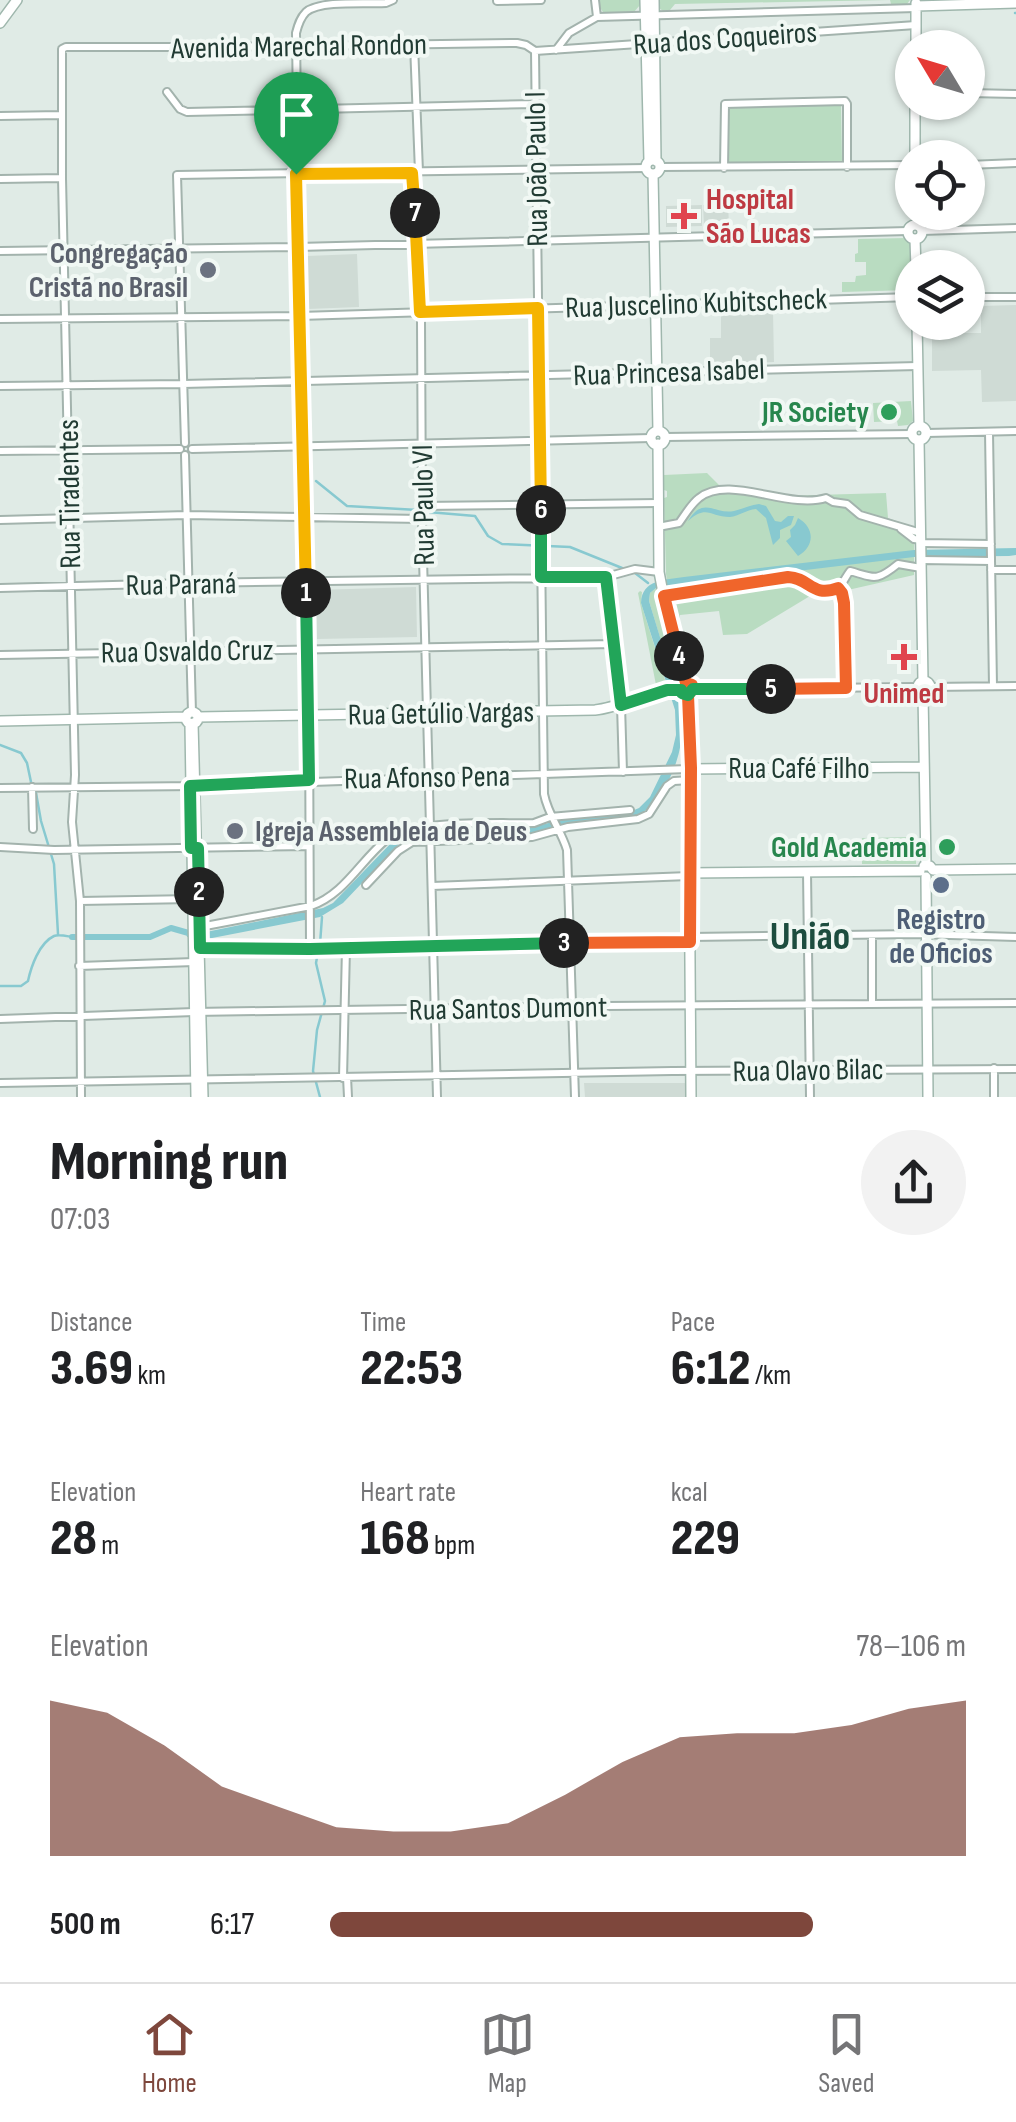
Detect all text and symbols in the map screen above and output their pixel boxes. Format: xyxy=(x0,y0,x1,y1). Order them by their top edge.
street label: Rua dos Coqueiros xyxy=(632,15,818,63)
street label: Avenida Marechal Rondon xyxy=(170,27,427,67)
north arrow xyxy=(895,30,985,120)
map controls xyxy=(895,30,985,340)
pin xyxy=(254,72,339,175)
icon: arrive xyxy=(269,87,324,142)
street label: Rua João Paulo I xyxy=(518,91,556,247)
button: locate xyxy=(895,140,985,230)
place label: Hospital São Lucas xyxy=(706,182,811,252)
pin: 7 xyxy=(390,188,440,238)
text: 7 xyxy=(409,196,421,229)
marker: Hospital São Lucas xyxy=(671,203,697,229)
place label: Congregação Cristã no Brasil xyxy=(29,236,188,306)
button: layers xyxy=(895,250,985,340)
marker: Congregação Cristã no Brasil xyxy=(197,259,219,281)
street label: Rua Juscelino Kubitscheck xyxy=(565,281,828,327)
street label: Rua Princesa Isabel xyxy=(573,352,765,394)
place label: JR Society xyxy=(761,395,870,431)
marker: JR Society xyxy=(878,401,900,423)
street label: Rua Tiradentes xyxy=(51,419,89,569)
street label: Rua Paulo VI xyxy=(405,444,443,566)
pin: 6 xyxy=(516,485,566,535)
text: 6 xyxy=(534,493,548,526)
street label: Rua Paraná xyxy=(125,566,237,604)
pin: 1 xyxy=(281,568,331,618)
text: 1 xyxy=(301,576,311,609)
pin: 4 xyxy=(654,631,704,681)
street label: Rua Osvaldo Cruz xyxy=(100,632,274,672)
text: 4 xyxy=(672,639,686,672)
marker: Unimed xyxy=(891,644,917,670)
pin: 5 xyxy=(746,664,796,714)
text: 5 xyxy=(765,672,777,705)
place label: Unimed xyxy=(864,676,944,712)
street label: Rua Getúlio Vargas xyxy=(348,694,534,734)
street label: Rua Café Filho xyxy=(728,751,870,787)
street label: Rua Afonso Pena xyxy=(344,759,510,797)
place label: Igreja Assembleia de Deus xyxy=(255,814,527,850)
marker: Igreja Assembleia de Deus xyxy=(224,820,246,842)
place label: Gold Academia xyxy=(771,830,927,866)
marker: Gold Academia xyxy=(936,836,958,858)
pin: 2 xyxy=(174,867,224,917)
marker: Registro de Oficios xyxy=(930,874,952,896)
text: 2 xyxy=(193,875,205,908)
place label: Registro de Oficios xyxy=(889,902,993,972)
district label: União xyxy=(770,913,850,961)
pin: 3 xyxy=(539,918,589,968)
text: 3 xyxy=(558,926,570,959)
street label: Rua Santos Dumont xyxy=(409,989,607,1029)
street label: Rua Olavo Bilac xyxy=(732,1052,884,1090)
text: Morning run xyxy=(50,1129,288,1196)
button: share xyxy=(861,1130,966,1235)
text: 07:03 xyxy=(50,1200,110,1239)
text: Distance xyxy=(50,1306,133,1339)
text: Time xyxy=(360,1306,406,1339)
text: Pace xyxy=(671,1306,715,1339)
text: 3.69 xyxy=(50,1339,133,1399)
text: 22:53 xyxy=(360,1339,463,1399)
text: 6:12 xyxy=(671,1339,750,1399)
text: km xyxy=(133,1359,166,1392)
text: /km xyxy=(750,1359,791,1392)
text: Elevation xyxy=(50,1476,136,1509)
text: Heart rate xyxy=(360,1476,456,1509)
text: kcal xyxy=(671,1476,708,1509)
text: 28 xyxy=(50,1509,97,1569)
text: 168 xyxy=(360,1509,430,1569)
text: 229 xyxy=(671,1509,740,1569)
text: m xyxy=(97,1529,119,1562)
text: bpm xyxy=(430,1529,475,1562)
text: Elevation xyxy=(50,1627,149,1666)
text: 78–106 m xyxy=(856,1627,966,1666)
text: 500 m xyxy=(50,1905,121,1944)
text: 6:17 xyxy=(210,1905,254,1944)
tab: Home xyxy=(142,2007,197,2100)
tab: Map xyxy=(480,2007,535,2100)
tab: Saved xyxy=(818,2007,874,2100)

